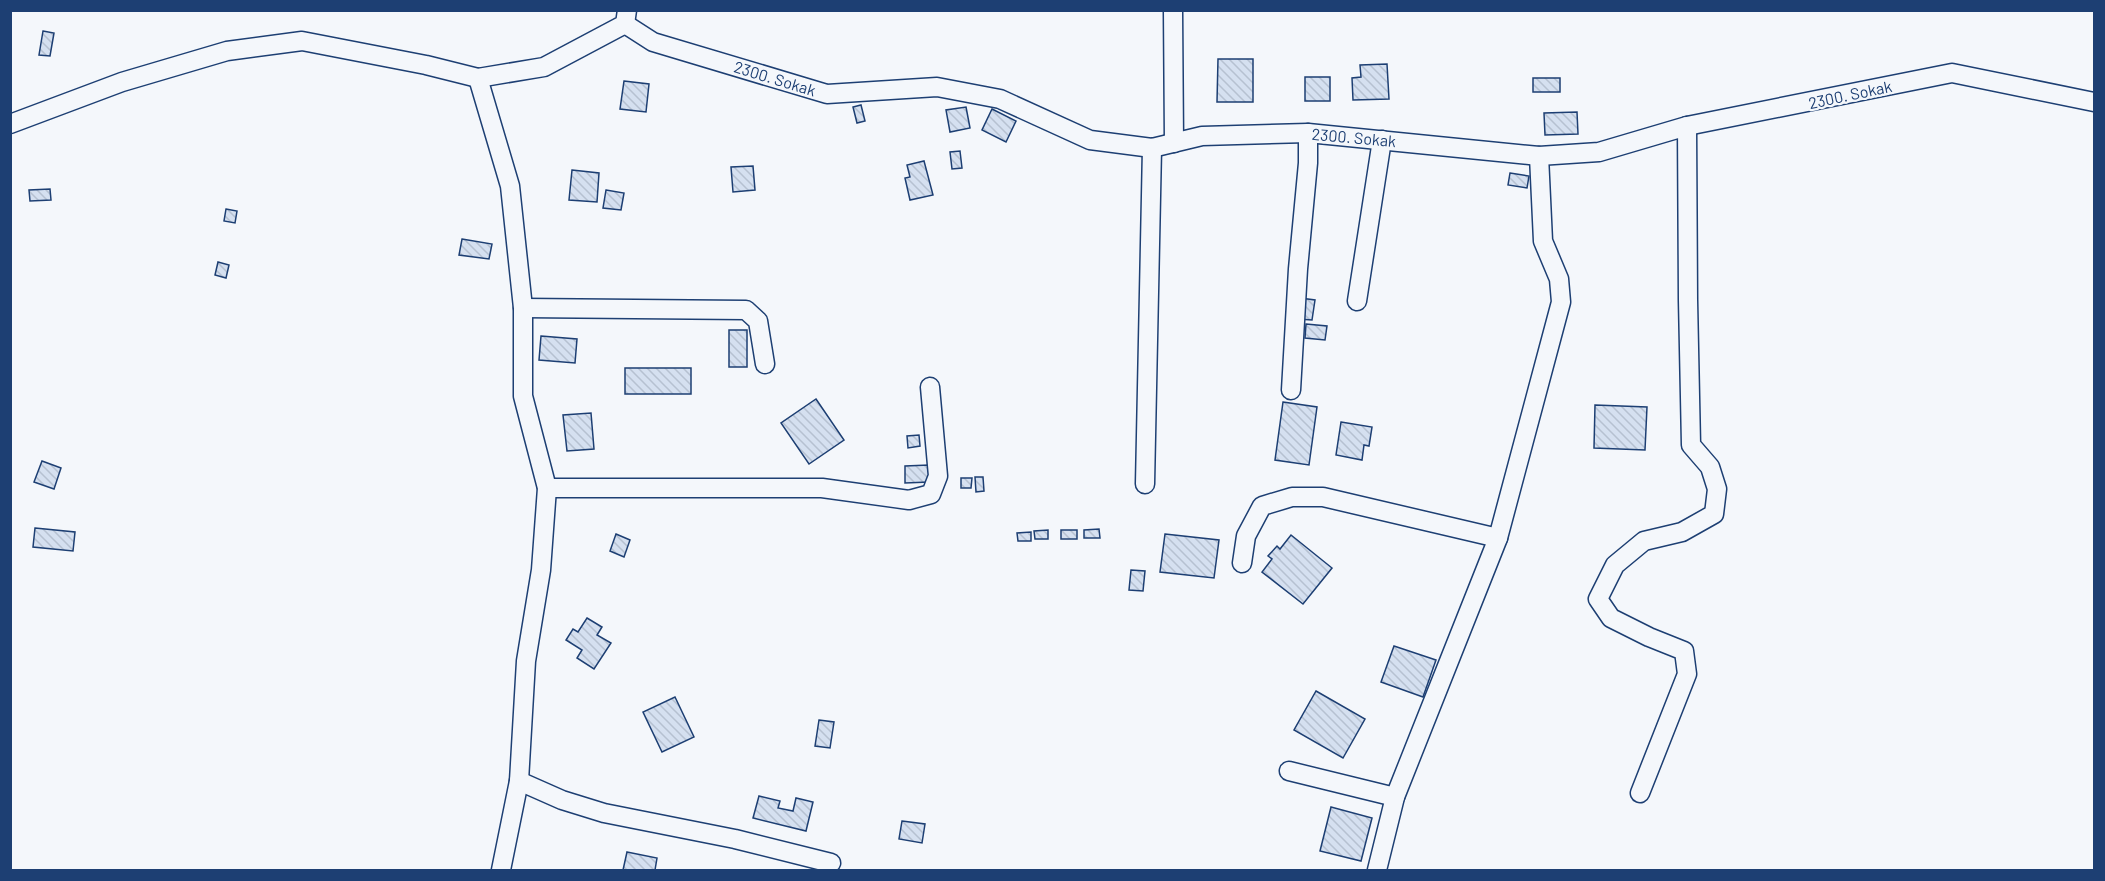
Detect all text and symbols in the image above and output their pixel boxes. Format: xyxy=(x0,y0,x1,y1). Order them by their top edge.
street label: 2300. Sokak xyxy=(732,57,818,99)
street label: 2300. Sokak xyxy=(1807,76,1893,112)
street label: 2300. Sokak xyxy=(1311,124,1397,150)

